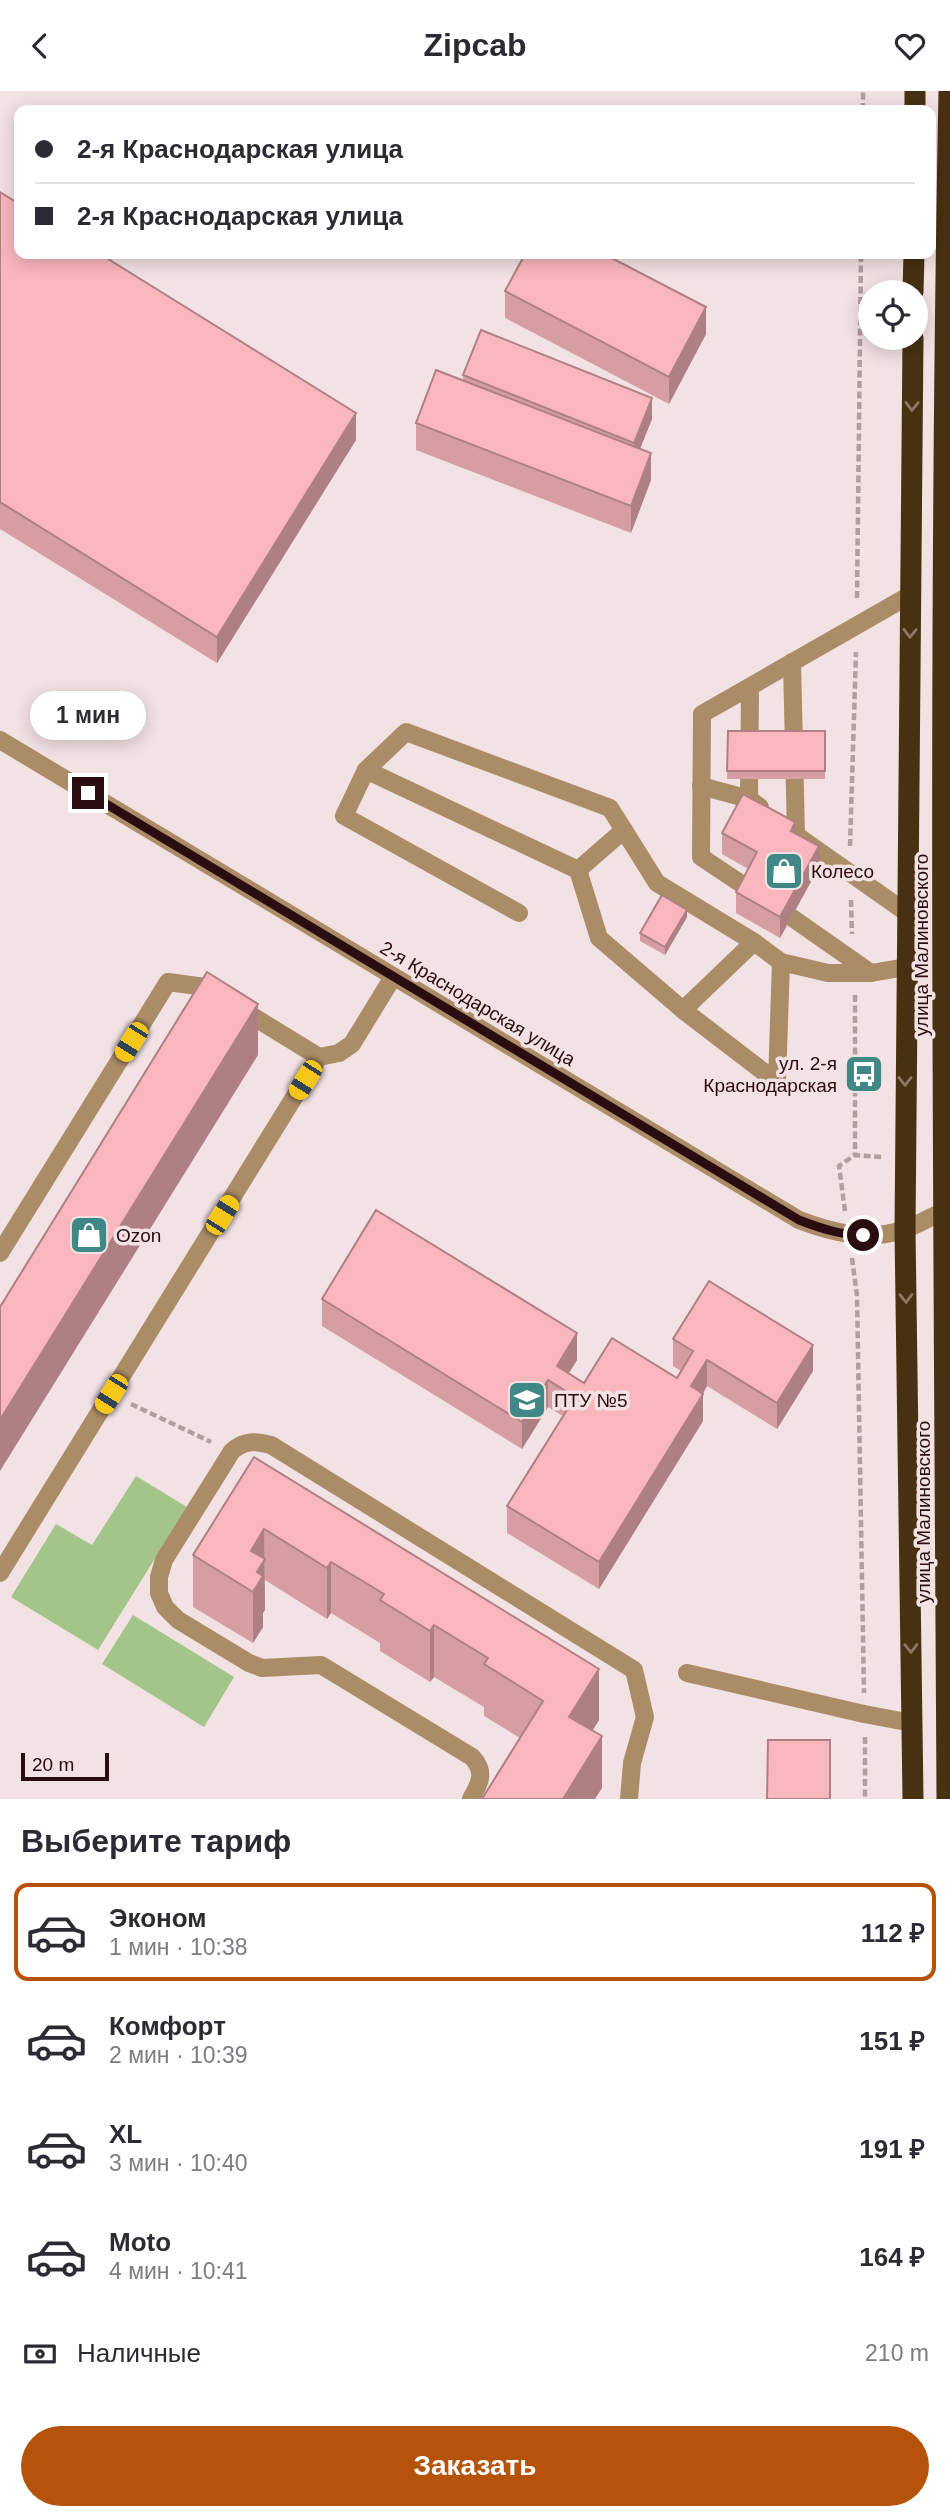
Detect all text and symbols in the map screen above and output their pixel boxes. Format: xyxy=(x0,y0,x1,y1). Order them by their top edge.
icon: back xyxy=(21,27,59,65)
text: Zipcab xyxy=(423,27,527,63)
icon: heart xyxy=(891,27,929,65)
text: 2-я Краснодарская улица xyxy=(77,134,403,164)
text: 2-я Краснодарская улица xyxy=(77,201,403,231)
map controls xyxy=(858,280,928,350)
button: locate xyxy=(858,280,928,350)
one-way arrow xyxy=(904,401,920,412)
one-way arrow xyxy=(902,629,918,639)
callout: 1 мин xyxy=(30,691,146,741)
text: 1 мин xyxy=(56,702,120,728)
route end xyxy=(72,777,104,809)
shop icon: Колесо xyxy=(763,850,805,892)
street label: улица Малиновского xyxy=(911,854,932,1036)
place label: Колесо xyxy=(811,861,874,882)
street label: 2-я Краснодарская улица xyxy=(376,937,579,1070)
car xyxy=(111,1019,152,1065)
place label: ул. 2-я Краснодарская xyxy=(703,1053,837,1096)
bus stop icon: ул. 2-я Краснодарская xyxy=(843,1053,885,1095)
car xyxy=(285,1057,326,1103)
one-way arrow xyxy=(897,1077,913,1087)
car xyxy=(202,1192,243,1238)
shop icon: Ozon xyxy=(68,1214,110,1256)
route start xyxy=(847,1219,879,1251)
place label: Ozon xyxy=(116,1225,161,1246)
one-way arrow xyxy=(898,1293,914,1304)
car xyxy=(91,1371,132,1417)
school or university icon: ПТУ №5 xyxy=(506,1379,548,1421)
place label: ПТУ №5 xyxy=(554,1390,628,1411)
street label: улица Малиновского xyxy=(913,1421,934,1603)
one-way arrow xyxy=(903,1643,919,1654)
scale bar xyxy=(21,1750,108,1782)
text: 20 m xyxy=(32,1754,74,1775)
text: Выберите тариф xyxy=(21,1823,291,1859)
icon: car xyxy=(25,1901,88,1964)
text: Эконом xyxy=(109,1903,207,1933)
text: 112 ₽ xyxy=(861,1918,925,1948)
text: 1 мин · 10:38 xyxy=(109,1934,248,1960)
icon: car xyxy=(25,2009,88,2072)
text: Комфорт xyxy=(109,2011,226,2041)
text: 151 ₽ xyxy=(859,2026,925,2056)
text: 2 мин · 10:39 xyxy=(109,2042,248,2068)
icon: car xyxy=(25,2117,88,2180)
text: XL xyxy=(109,2119,142,2149)
text: 191 ₽ xyxy=(859,2134,925,2164)
text: 3 мин · 10:40 xyxy=(109,2150,248,2176)
icon: car xyxy=(25,2225,88,2288)
text: Moto xyxy=(109,2227,171,2257)
text: 164 ₽ xyxy=(859,2242,925,2272)
text: 4 мин · 10:41 xyxy=(109,2258,248,2284)
icon: cash xyxy=(21,2335,59,2373)
text: Наличные xyxy=(77,2338,201,2368)
text: 210 m xyxy=(865,2340,929,2366)
button: Заказать xyxy=(21,2426,929,2506)

